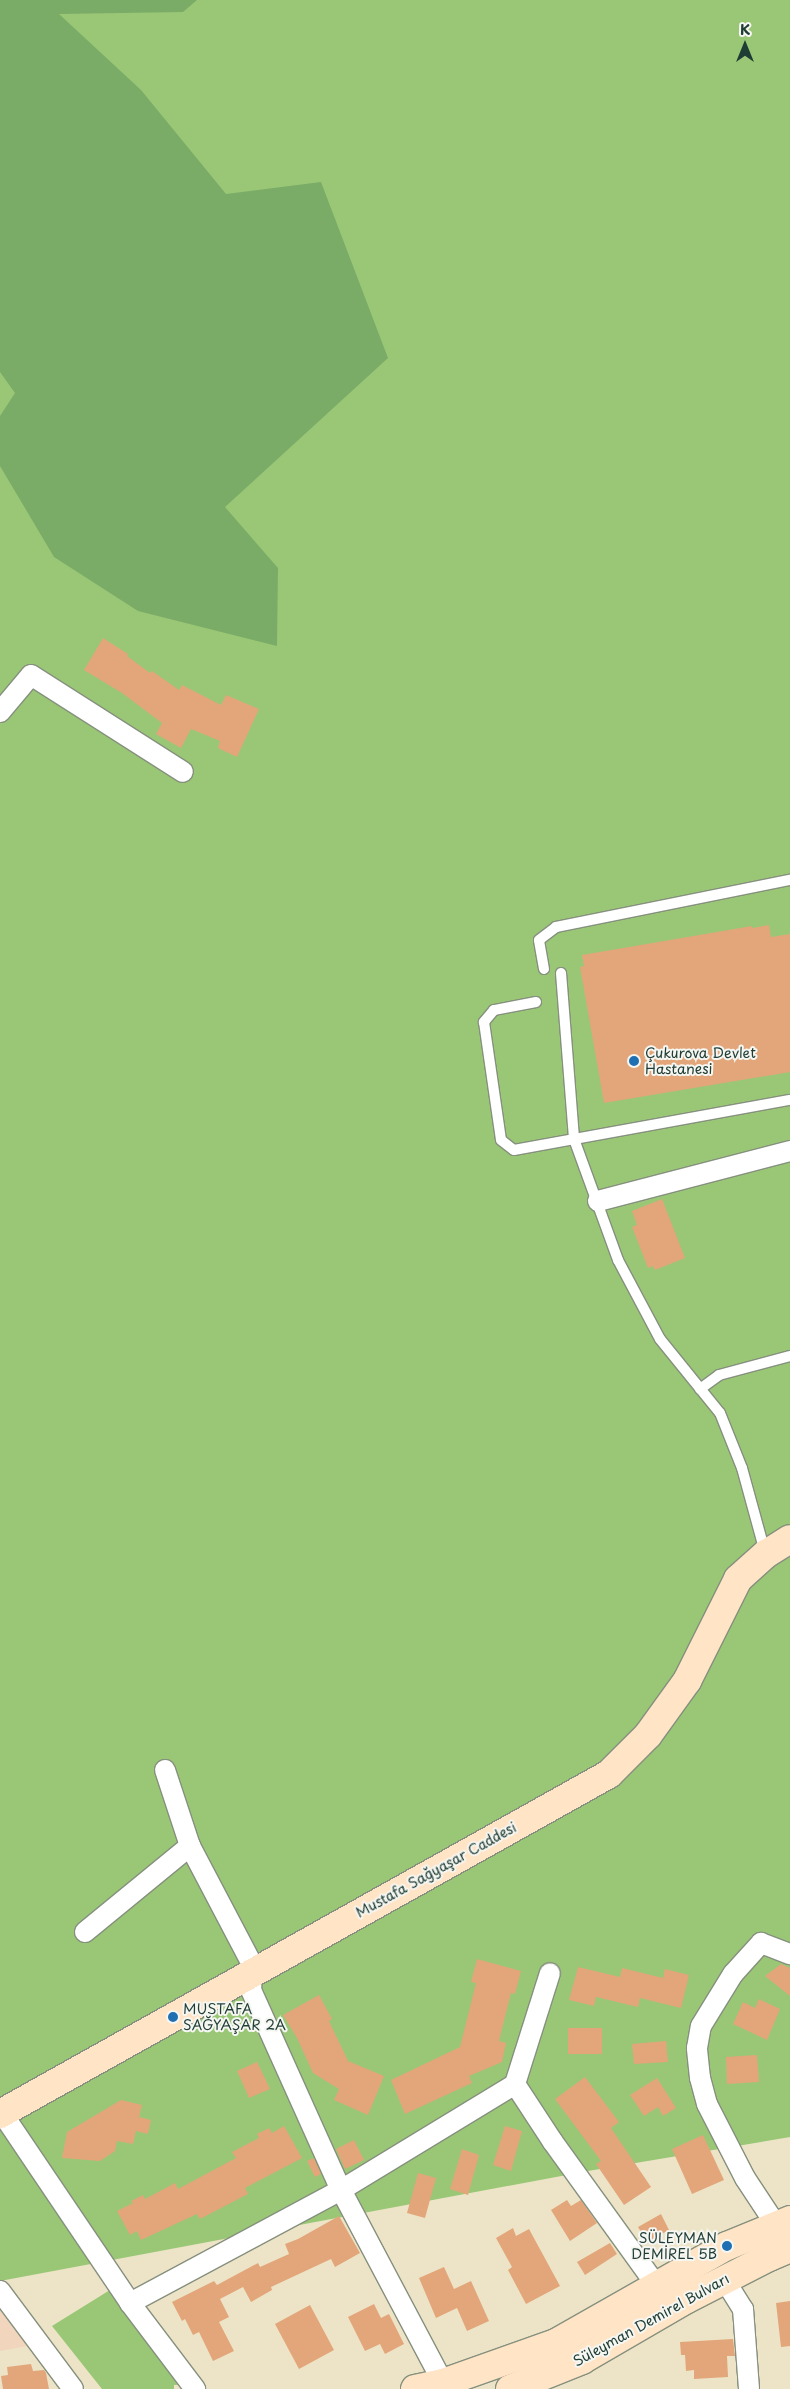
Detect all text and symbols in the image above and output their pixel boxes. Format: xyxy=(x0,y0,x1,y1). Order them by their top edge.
text: K xyxy=(740,19,750,40)
north arrow xyxy=(720,20,770,70)
place label: Çukurova Devlet Hastanesi xyxy=(645,1045,757,1078)
marker: Çukurova Devlet Hastanesi xyxy=(627,1054,641,1068)
street label: Mustafa Sağyaşar Caddesi xyxy=(353,1819,519,1921)
place label: MUSTAFA SAĞYAŞAR 2A xyxy=(183,2001,286,2034)
marker: MUSTAFA SAĞYAŞAR 2A xyxy=(167,2011,179,2023)
place label: SÜLEYMAN DEMİREL 5B xyxy=(631,2230,717,2262)
marker: SÜLEYMAN DEMİREL 5B xyxy=(721,2240,733,2252)
street label: Süleyman Demirel Bulvarı xyxy=(570,2270,732,2370)

